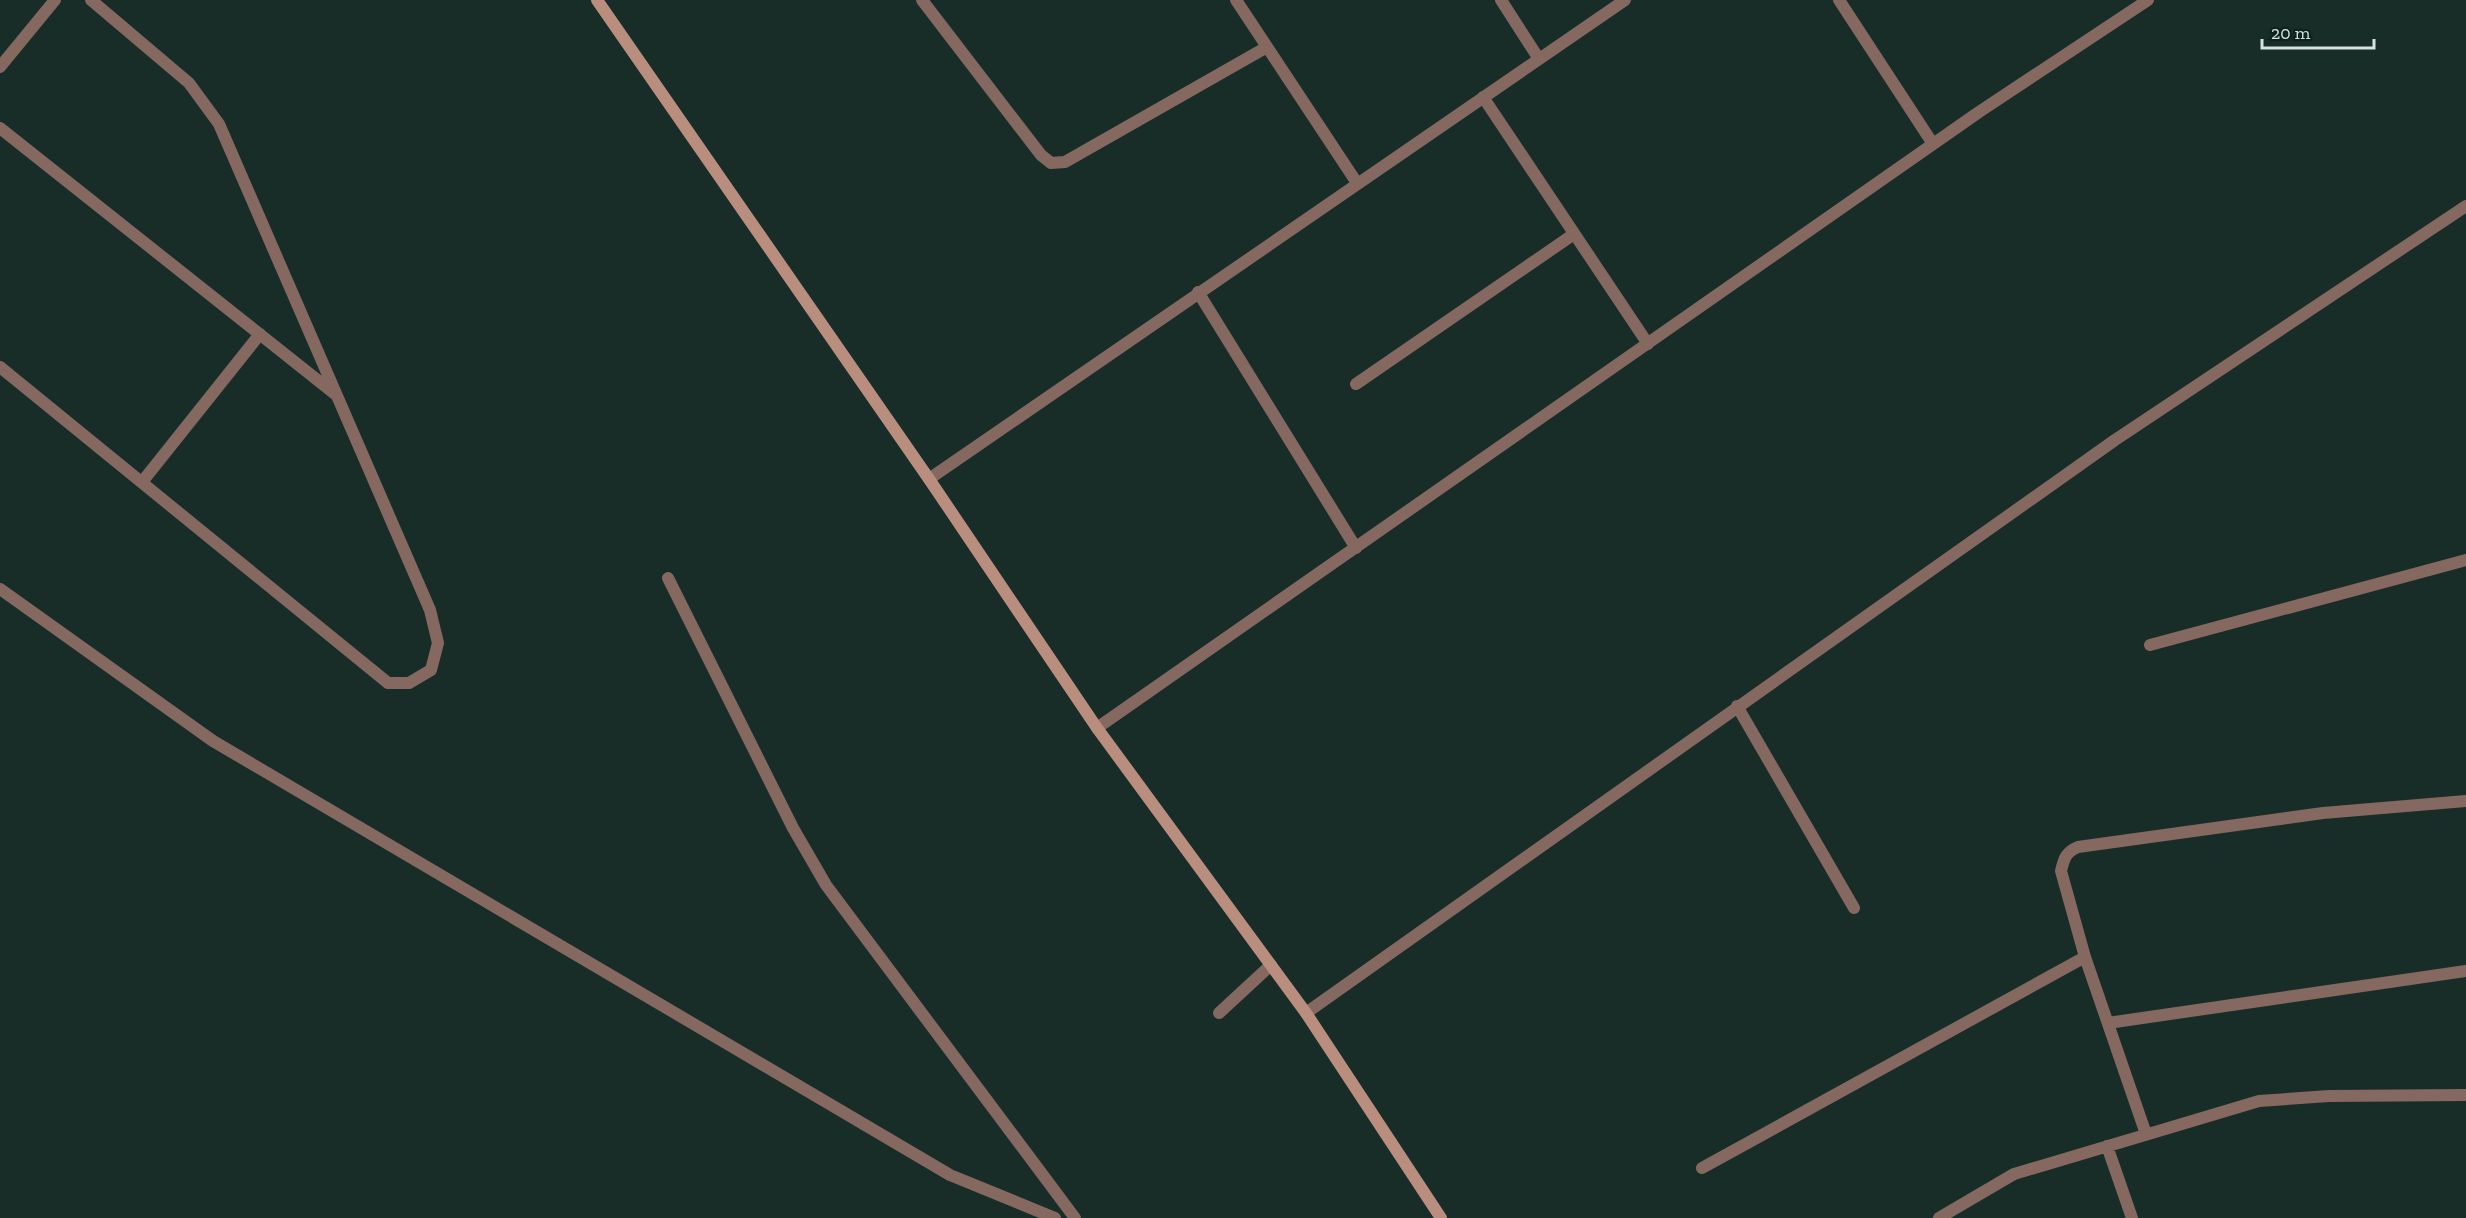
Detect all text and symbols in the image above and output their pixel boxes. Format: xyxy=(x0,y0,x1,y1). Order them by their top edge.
scale bar xyxy=(2262,12,2374,50)
text: 20 m xyxy=(2271,22,2311,44)

